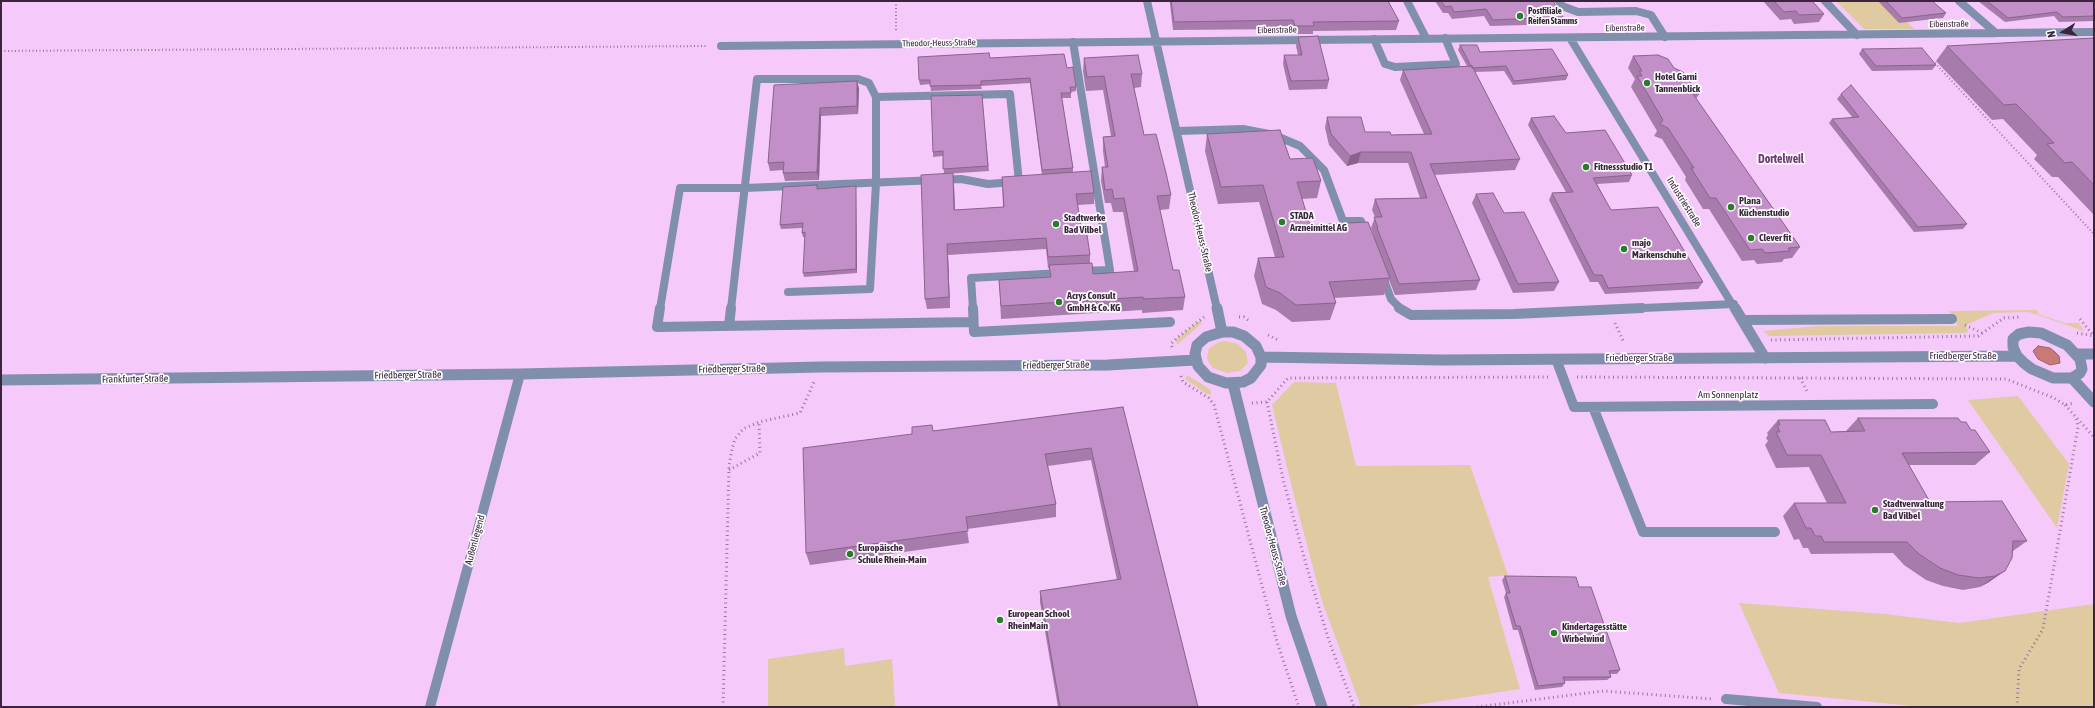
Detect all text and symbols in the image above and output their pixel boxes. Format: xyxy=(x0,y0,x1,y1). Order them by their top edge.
place label: Postfiliale Reifen Stamms xyxy=(1528,6,1578,27)
marker: Postfiliale Reifen Stamms xyxy=(1515,11,1525,21)
north arrow xyxy=(2043,12,2083,52)
street label: Eibenstraße xyxy=(1929,18,1969,30)
street label: Eibenstraße xyxy=(1605,22,1645,34)
street label: Eibenstraße xyxy=(1257,24,1297,36)
text: N xyxy=(2045,30,2058,39)
street label: Theodor-Heuss-Straße xyxy=(902,37,976,49)
place label: Hotel Garni Tannenblick xyxy=(1655,71,1700,94)
marker: Hotel Garni Tannenblick xyxy=(1642,78,1652,88)
district label: Dortelweil xyxy=(1758,152,1804,166)
place label: Fitnessstudio T1 xyxy=(1594,161,1653,173)
marker: Fitnessstudio T1 xyxy=(1581,162,1591,172)
street label: Industriestraße xyxy=(1664,175,1704,229)
street label: Theodor-Heuss-Straße xyxy=(1185,191,1215,273)
place label: Plana Küchenstudio xyxy=(1739,195,1790,218)
marker: Plana Küchenstudio xyxy=(1726,202,1736,212)
place label: STADA Arzneimittel AG xyxy=(1290,210,1347,234)
place label: Stadtwerke Bad Vilbel xyxy=(1064,212,1105,236)
marker: STADA Arzneimittel AG xyxy=(1277,217,1287,227)
marker: Stadtwerke Bad Vilbel xyxy=(1051,219,1061,229)
place label: Clever fit xyxy=(1759,232,1791,244)
marker: Clever fit xyxy=(1746,233,1756,243)
place label: majo Markenschuhe xyxy=(1632,237,1686,260)
marker: majo Markenschuhe xyxy=(1619,244,1629,254)
place label: Acrys Consult GmbH & Co. KG xyxy=(1067,290,1120,314)
marker: Acrys Consult GmbH & Co. KG xyxy=(1054,297,1064,307)
street label: Friedberger Straße xyxy=(1930,350,1996,362)
street label: Friedberger Straße xyxy=(1606,352,1672,364)
street label: Friedberger Straße xyxy=(1022,358,1090,372)
street label: Friedberger Straße xyxy=(698,362,766,376)
street label: Friedberger Straße xyxy=(374,368,442,382)
street label: Frankfurter Straße xyxy=(102,372,168,386)
street label: Am Sonnenplatz xyxy=(1698,389,1758,401)
place label: Stadtverwaltung Bad Vilbel xyxy=(1883,498,1944,522)
street label: Theodor-Heuss-Straße xyxy=(1257,505,1289,587)
marker: Stadtverwaltung Bad Vilbel xyxy=(1870,505,1880,515)
street label: Außenliegend xyxy=(463,514,487,566)
place label: Europäische Schule Rhein-Main xyxy=(858,542,927,566)
marker: Europäische Schule Rhein-Main xyxy=(845,549,855,559)
place label: European School RheinMain xyxy=(1008,608,1070,632)
marker: European School RheinMain xyxy=(995,615,1005,625)
place label: Kindertagesstätte Wirbelwind xyxy=(1562,621,1627,644)
marker: Kindertagesstätte Wirbelwind xyxy=(1549,628,1559,638)

